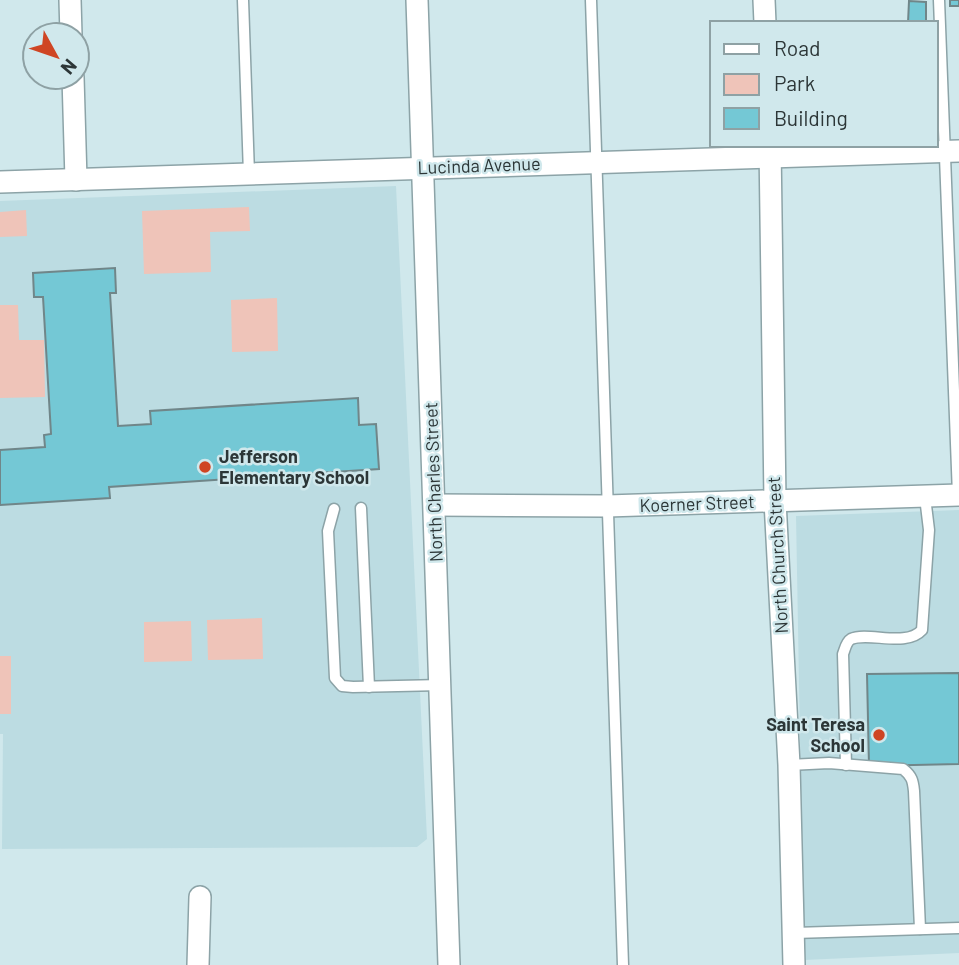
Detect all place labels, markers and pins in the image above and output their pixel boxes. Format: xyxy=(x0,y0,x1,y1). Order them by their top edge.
place label: Jefferson Elementary School xyxy=(219,445,369,488)
marker: Jefferson Elementary School xyxy=(197,459,213,475)
place label: Saint Teresa School xyxy=(766,713,865,756)
marker: Saint Teresa School xyxy=(871,727,887,743)

